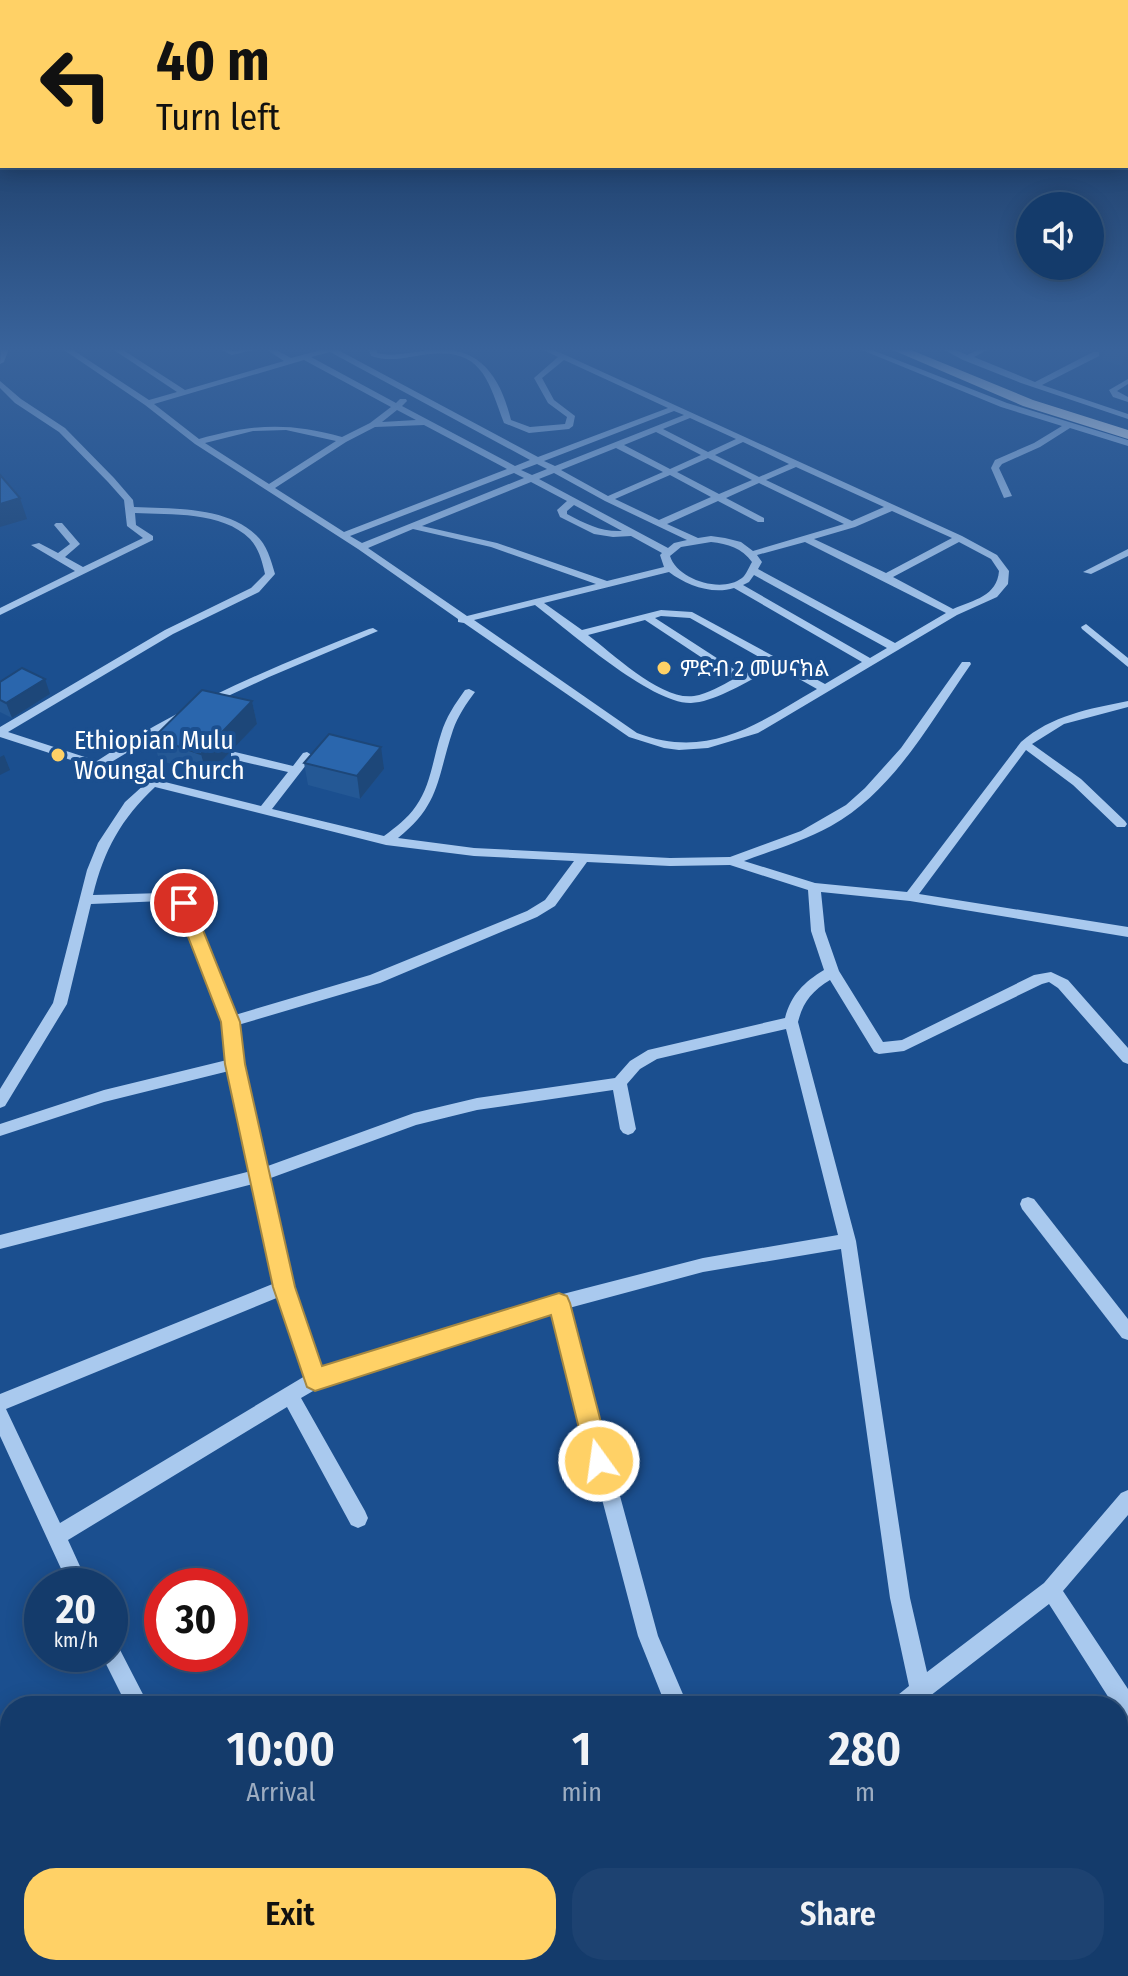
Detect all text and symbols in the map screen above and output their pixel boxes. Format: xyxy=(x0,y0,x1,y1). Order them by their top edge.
text: 40 m xyxy=(156,28,270,95)
icon: left xyxy=(24,32,128,136)
text: Turn left xyxy=(156,96,280,140)
map controls xyxy=(1016,192,1104,280)
button: sound xyxy=(1016,192,1104,280)
place label: ምድብ 2 መሠናክል xyxy=(680,655,830,682)
marker: ምድብ 2 መሠናክል xyxy=(655,659,673,677)
place label: Ethiopian Mulu Woungal Church xyxy=(74,725,245,786)
marker: Ethiopian Mulu Woungal Church xyxy=(49,746,67,764)
pin xyxy=(150,869,218,937)
icon: arrive xyxy=(162,881,206,925)
position arrow xyxy=(557,1419,641,1503)
speed limit sign: 30 xyxy=(144,1568,248,1672)
text: 20 xyxy=(56,1586,96,1634)
text: km/h xyxy=(54,1628,98,1652)
text: 10:00 xyxy=(227,1720,335,1778)
text: 1 xyxy=(572,1720,592,1778)
text: 280 xyxy=(828,1720,901,1778)
text: Arrival xyxy=(246,1777,315,1808)
text: min xyxy=(562,1777,602,1808)
text: m xyxy=(855,1777,875,1808)
button: Exit xyxy=(24,1868,556,1960)
button: Share xyxy=(572,1868,1104,1960)

